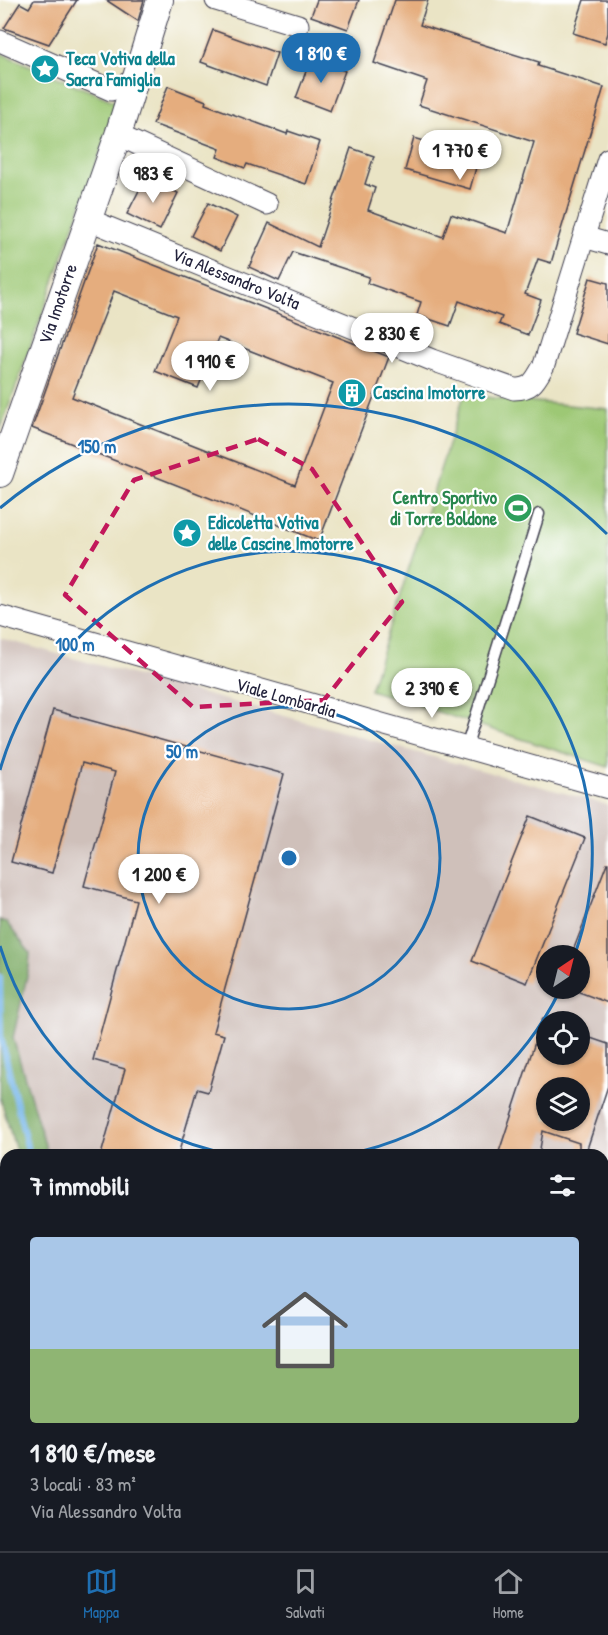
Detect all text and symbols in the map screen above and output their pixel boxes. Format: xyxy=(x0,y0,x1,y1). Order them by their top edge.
pin: 1 810 € xyxy=(266,33,376,84)
text: 1 810 € xyxy=(296,39,346,66)
place label: Teca Votiva della Sacra Famiglia xyxy=(65,46,176,93)
place icon: Teca Votiva della Sacra Famiglia xyxy=(29,53,61,85)
pin: 1 770 € xyxy=(405,130,515,181)
text: 1 770 € xyxy=(433,136,487,163)
pin: 983 € xyxy=(111,153,195,204)
text: 983 € xyxy=(133,159,173,186)
street label: Via Alessandro Volta xyxy=(169,241,304,316)
street label: Via Imotorre xyxy=(32,260,83,347)
pin: 2 830 € xyxy=(337,313,447,364)
text: 2 830 € xyxy=(365,319,419,346)
pin: 1 910 € xyxy=(155,341,265,392)
text: 1 910 € xyxy=(185,347,235,374)
building icon: Cascina Imotorre xyxy=(336,377,368,409)
place label: Cascina Imotorre xyxy=(373,380,486,405)
text: 150 m xyxy=(78,434,116,459)
place label: Centro Sportivo di Torre Boldone xyxy=(390,485,498,531)
sports icon: Centro Sportivo di Torre Boldone xyxy=(502,492,534,524)
place label: Edicoletta Votiva delle Cascine Imotorre xyxy=(208,510,355,556)
place icon: Edicoletta Votiva delle Cascine Imotorre xyxy=(171,517,203,549)
text: 100 m xyxy=(55,632,95,657)
pin: 2 390 € xyxy=(377,668,487,719)
street label: Viale Lombardia xyxy=(233,671,339,724)
text: 2 390 € xyxy=(405,674,459,701)
text: 50 m xyxy=(166,739,198,764)
centre of rings xyxy=(279,848,299,868)
pin: 1 200 € xyxy=(104,854,214,905)
text: 1 200 € xyxy=(132,860,186,887)
north arrow xyxy=(536,945,590,999)
map controls xyxy=(536,945,590,1131)
button: locate xyxy=(536,1011,590,1065)
button: layers xyxy=(536,1077,590,1131)
text: 7 immobili xyxy=(30,1168,130,1203)
icon: filters xyxy=(546,1169,579,1202)
icon: home xyxy=(251,1276,359,1384)
text: 1 810 €/mese xyxy=(30,1435,156,1470)
text: 3 locali · 83 m² xyxy=(30,1470,136,1497)
text: Via Alessandro Volta xyxy=(30,1497,181,1524)
tab: Mappa xyxy=(83,1565,119,1623)
tab: Salvati xyxy=(286,1565,325,1623)
tab: Home xyxy=(492,1565,525,1623)

